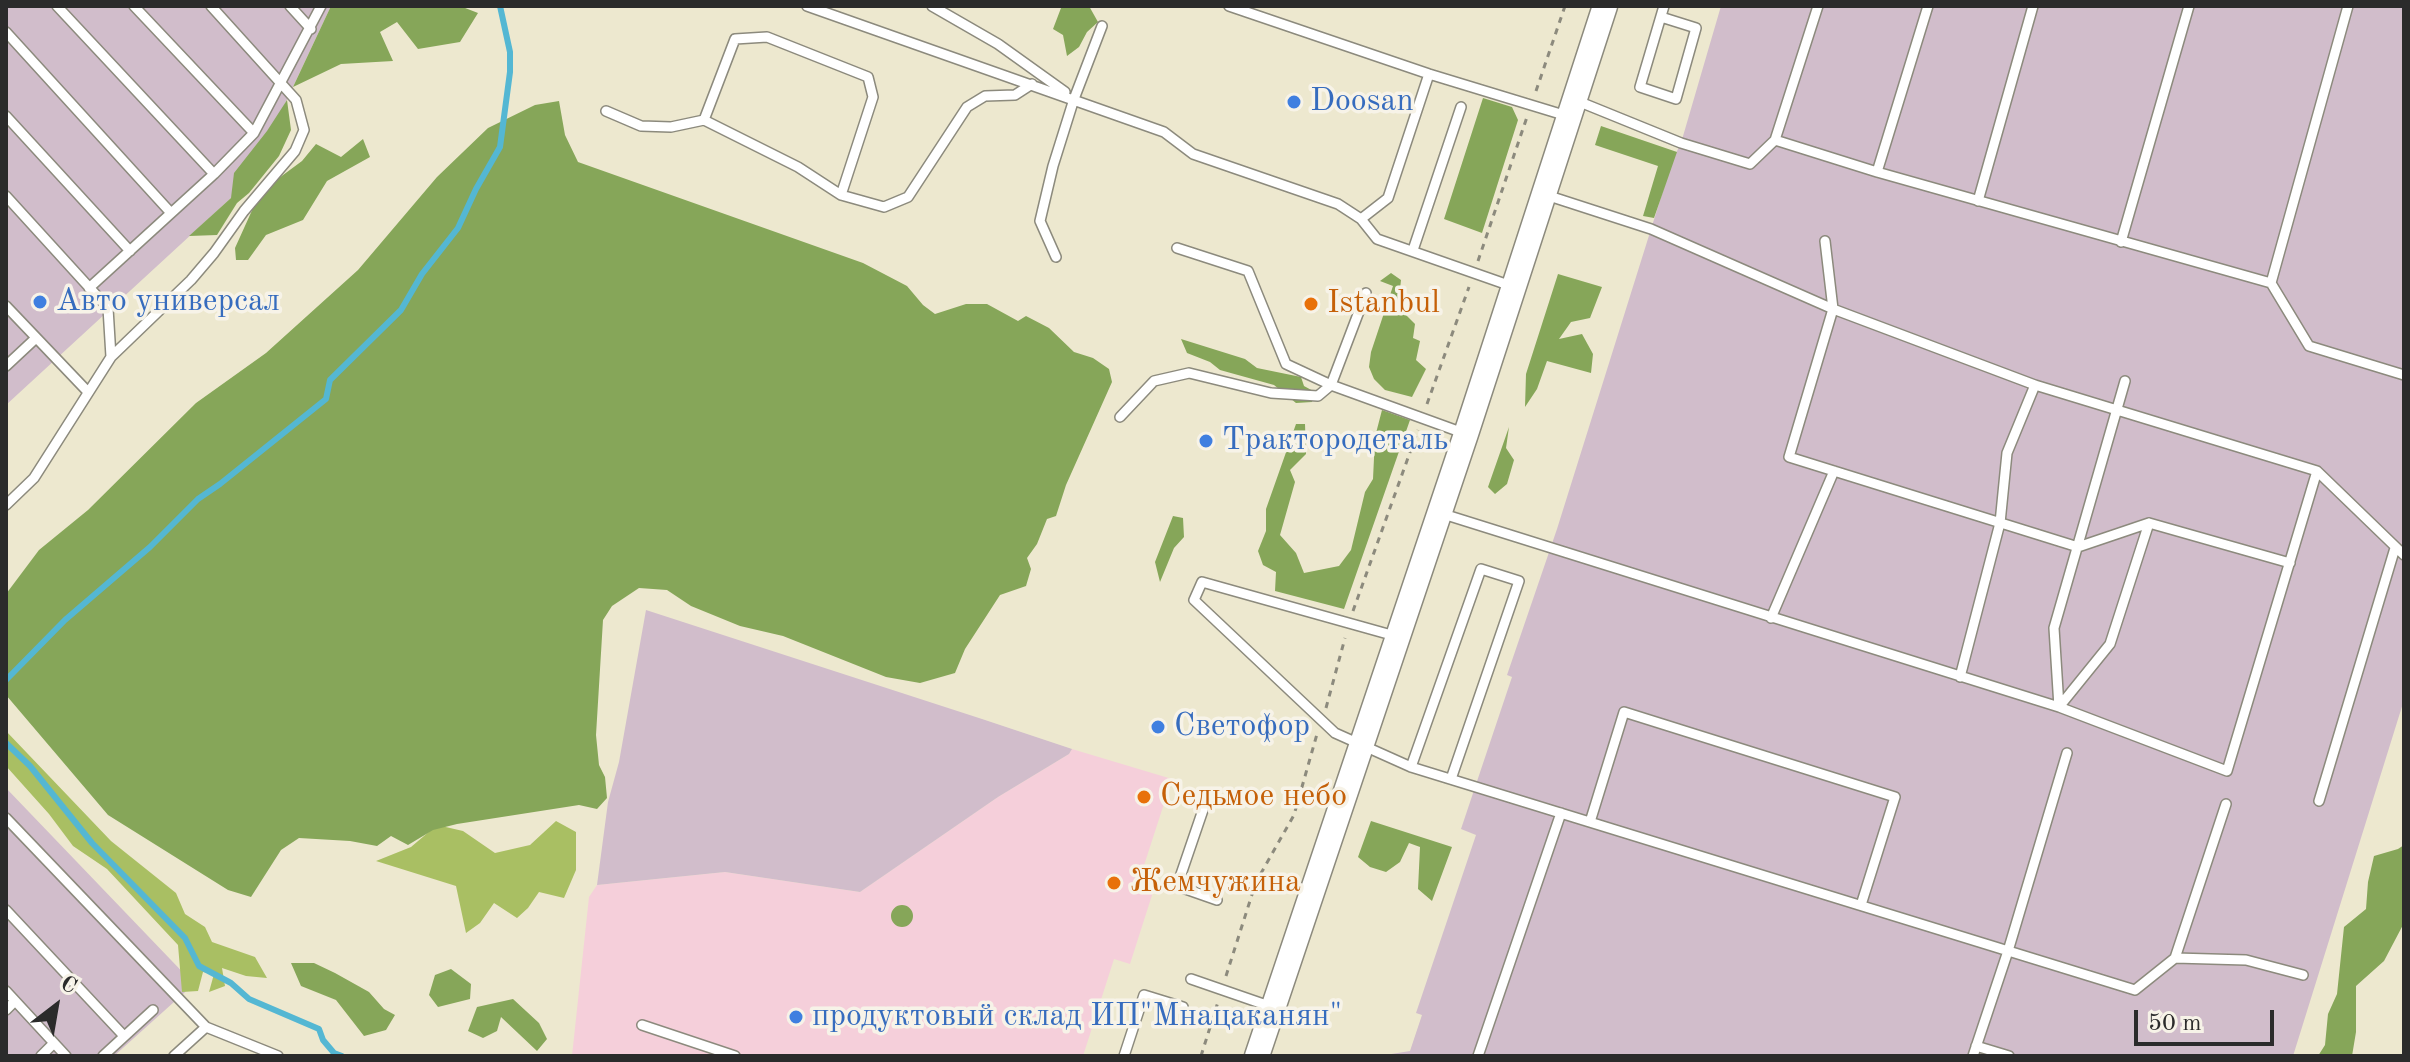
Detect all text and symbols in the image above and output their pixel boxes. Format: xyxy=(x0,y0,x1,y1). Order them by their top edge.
place label: Doosan xyxy=(1310,83,1414,121)
marker: Doosan xyxy=(1285,93,1303,111)
place label: Авто универсал xyxy=(56,283,280,321)
place label: Istanbul xyxy=(1327,285,1440,323)
marker: Авто универсал xyxy=(31,293,49,311)
marker: Istanbul xyxy=(1302,295,1320,313)
place label: Трактородеталь xyxy=(1222,422,1448,460)
marker: Трактородеталь xyxy=(1197,432,1215,450)
place label: Светофор xyxy=(1174,708,1310,746)
marker: Светофор xyxy=(1149,718,1167,736)
place label: Седьмое небо xyxy=(1160,778,1347,816)
marker: Седьмое небо xyxy=(1135,788,1153,806)
place label: Жемчужина xyxy=(1130,864,1301,902)
marker: Жемчужина xyxy=(1105,874,1123,892)
north arrow xyxy=(16,966,96,1046)
text: С xyxy=(56,972,80,999)
scale bar xyxy=(2138,994,2278,1044)
place label: продуктовый склад ИП"Мнацаканян" xyxy=(812,998,1342,1036)
marker: продуктовый склад ИП"Мнацаканян" xyxy=(787,1008,805,1026)
text: 50 m xyxy=(2148,1012,2202,1036)

